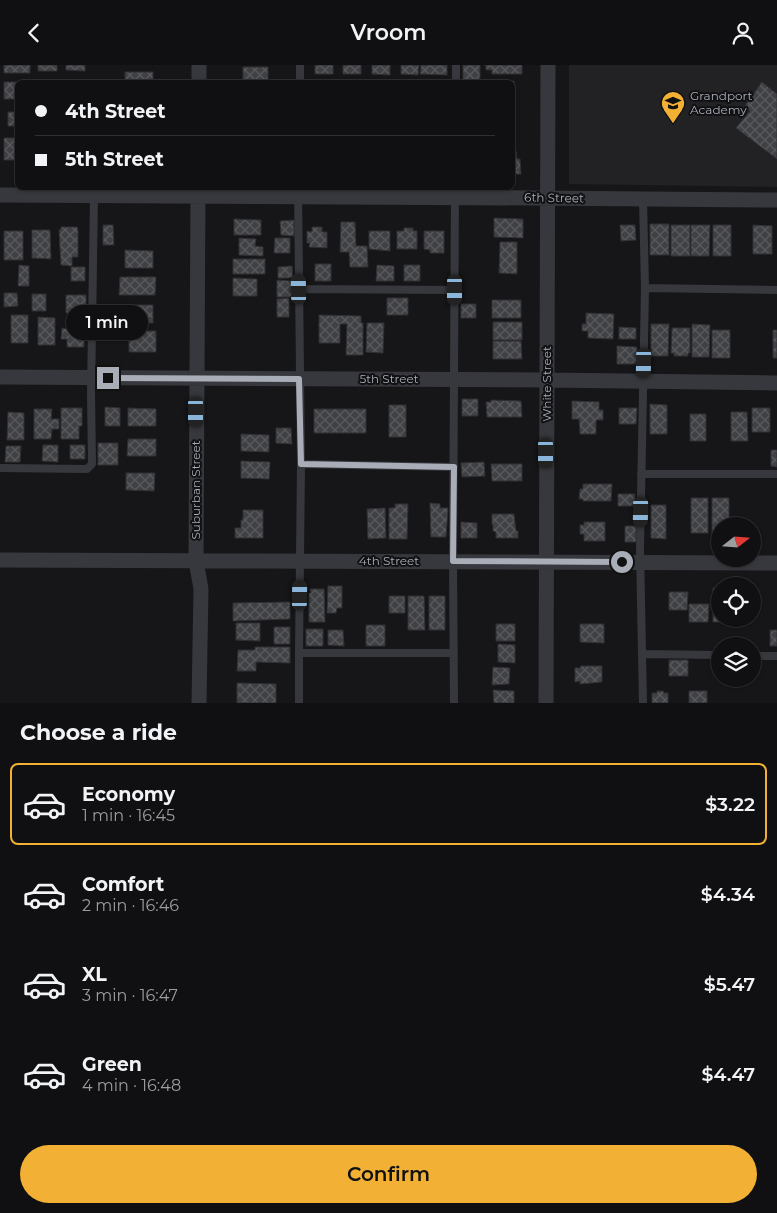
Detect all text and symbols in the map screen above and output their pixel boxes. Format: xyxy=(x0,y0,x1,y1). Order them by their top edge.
icon: back xyxy=(20,19,48,47)
text: Vroom xyxy=(351,19,426,46)
icon: person xyxy=(729,19,757,47)
place label: Grandport Academy xyxy=(690,88,753,117)
school or university icon: Grandport Academy xyxy=(660,90,686,124)
text: 4th Street xyxy=(65,100,166,123)
text: 5th Street xyxy=(65,148,164,171)
street label: 6th Street xyxy=(524,189,584,206)
car xyxy=(291,274,306,304)
car xyxy=(447,275,462,305)
callout: 1 min xyxy=(67,305,149,341)
text: 1 min xyxy=(86,313,128,332)
street label: White Street xyxy=(539,346,554,422)
car xyxy=(636,348,651,378)
route end xyxy=(97,367,119,389)
street label: 5th Street xyxy=(359,371,419,386)
car xyxy=(188,397,203,427)
car xyxy=(538,438,553,468)
street label: Suburban Street xyxy=(188,440,203,540)
car xyxy=(633,497,648,527)
north arrow xyxy=(711,517,761,567)
map controls xyxy=(711,517,761,687)
route start xyxy=(611,551,633,573)
street label: 4th Street xyxy=(359,553,419,568)
button: locate xyxy=(711,577,761,627)
car xyxy=(292,580,307,610)
button: layers xyxy=(711,637,761,687)
text: Choose a ride xyxy=(20,719,177,746)
icon: car xyxy=(22,782,67,827)
text: Economy xyxy=(82,783,175,806)
text: $3.22 xyxy=(705,793,755,816)
text: 1 min · 16:45 xyxy=(82,806,175,825)
icon: car xyxy=(22,872,67,917)
text: Comfort xyxy=(82,873,164,896)
text: $4.34 xyxy=(701,883,755,906)
text: 2 min · 16:46 xyxy=(82,896,179,915)
icon: car xyxy=(22,962,67,1007)
text: XL xyxy=(82,963,107,986)
text: $5.47 xyxy=(704,973,755,996)
text: 3 min · 16:47 xyxy=(82,986,178,1005)
icon: car xyxy=(22,1052,67,1097)
text: Green xyxy=(82,1053,142,1076)
text: $4.47 xyxy=(701,1063,755,1086)
text: 4 min · 16:48 xyxy=(82,1076,181,1095)
button: Confirm xyxy=(20,1145,757,1203)

